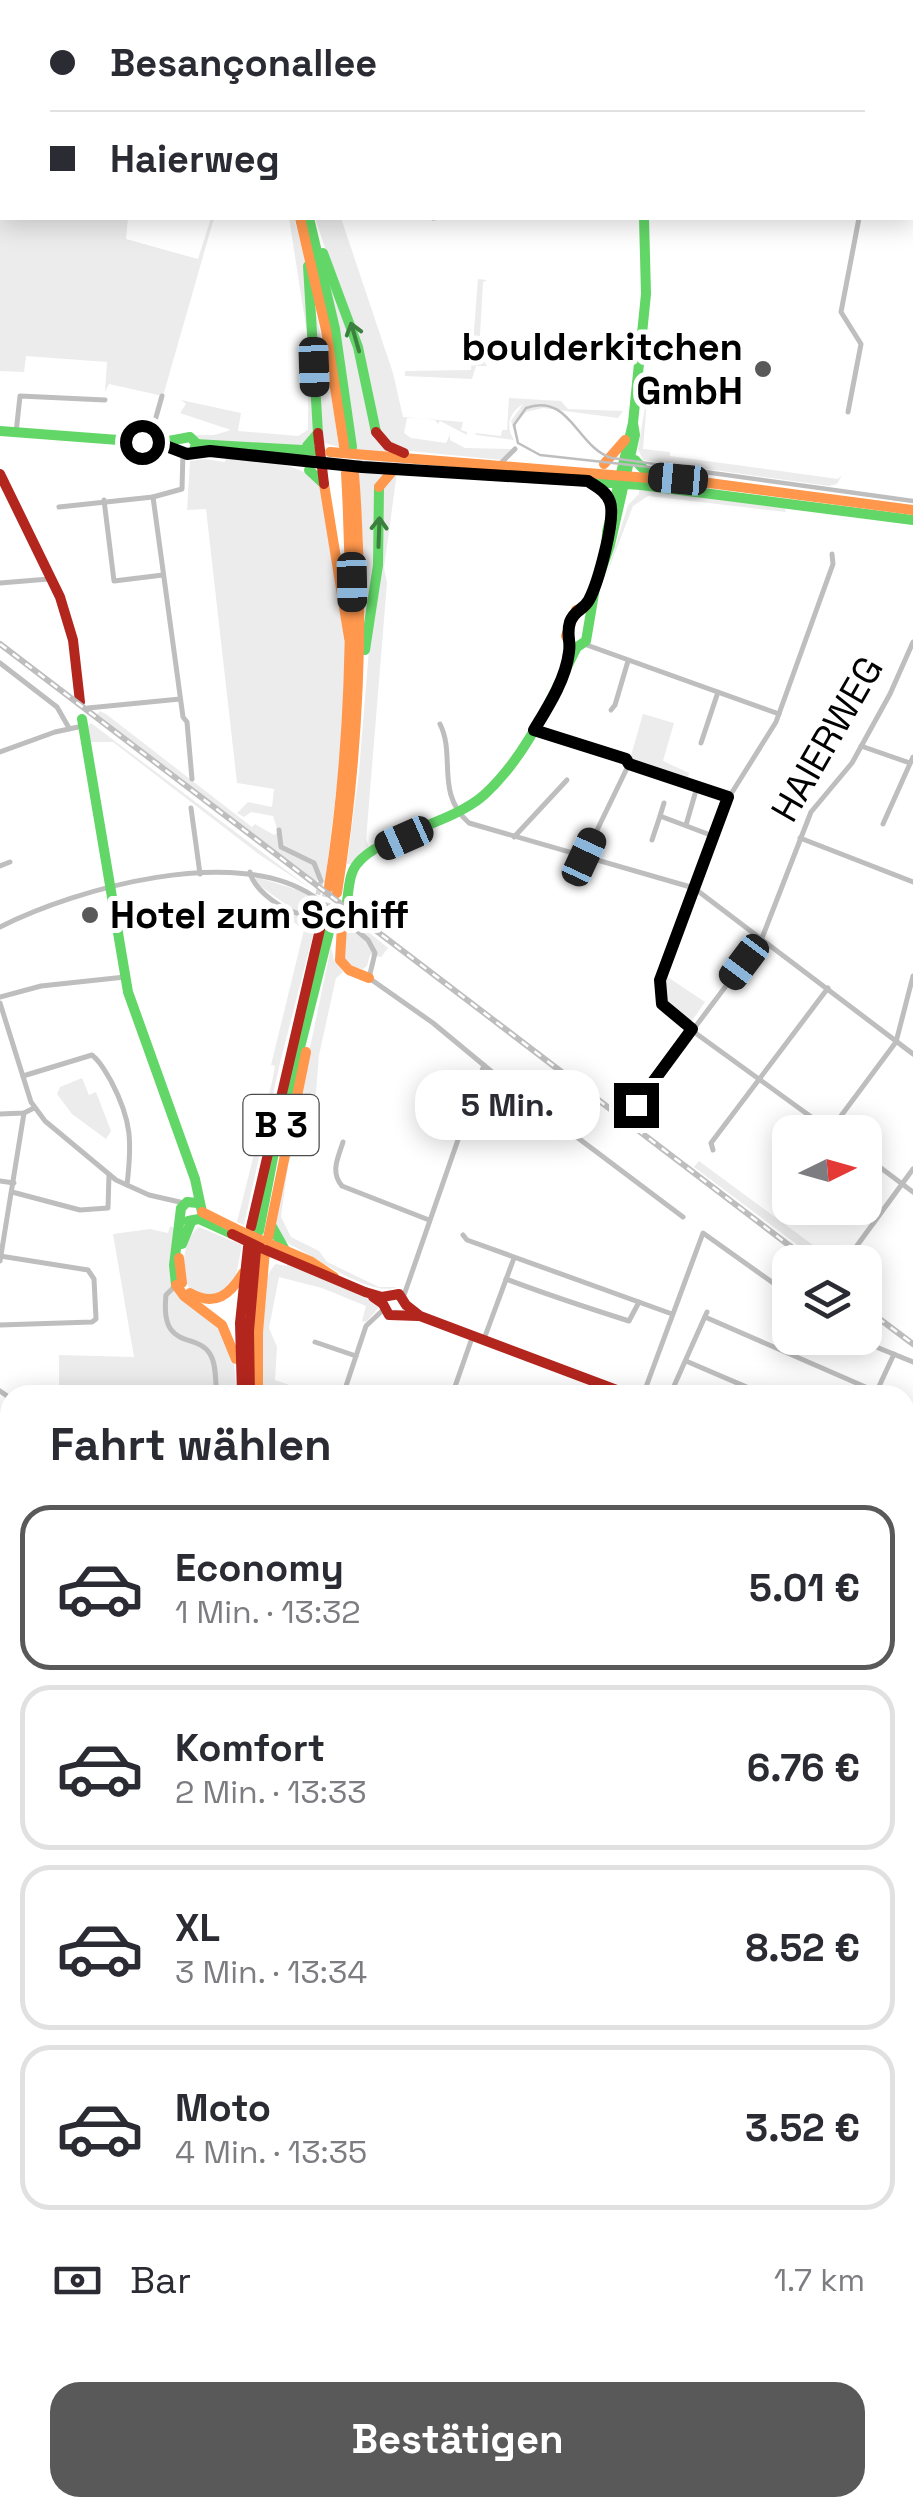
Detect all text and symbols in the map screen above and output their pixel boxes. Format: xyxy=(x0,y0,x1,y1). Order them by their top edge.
text: Besançonallee xyxy=(110,39,377,87)
text: Haierweg xyxy=(110,135,280,183)
one-way arrow xyxy=(345,322,363,353)
place label: boulderkitchen GmbH xyxy=(462,323,743,415)
car xyxy=(298,336,330,398)
marker: boulderkitchen GmbH xyxy=(752,358,774,380)
route start xyxy=(120,420,165,465)
car xyxy=(647,461,709,497)
one-way arrow xyxy=(370,516,389,548)
car xyxy=(336,552,368,612)
street label: HAIERWEG xyxy=(760,648,894,830)
car xyxy=(370,812,438,864)
car xyxy=(558,823,610,891)
place label: Hotel zum Schiff xyxy=(110,891,409,939)
marker: Hotel zum Schiff xyxy=(79,904,101,926)
car xyxy=(714,929,774,995)
callout: 5 Min. xyxy=(416,1070,601,1140)
route end xyxy=(614,1083,659,1128)
text: 5 Min. xyxy=(461,1085,554,1125)
road number: B 3 xyxy=(244,1095,318,1155)
north arrow xyxy=(772,1115,882,1225)
map controls xyxy=(772,1115,882,1355)
button: layers xyxy=(772,1245,882,1355)
text: Fahrt wählen xyxy=(50,1416,332,1473)
icon: car xyxy=(55,1543,145,1633)
text: Economy xyxy=(175,1544,344,1592)
text: 5.01 € xyxy=(749,1564,860,1612)
text: 1 Min. · 13:32 xyxy=(175,1592,361,1632)
icon: car xyxy=(55,1723,145,1813)
text: Komfort xyxy=(175,1724,325,1772)
text: 6.76 € xyxy=(747,1744,860,1792)
text: 2 Min. · 13:33 xyxy=(175,1772,367,1812)
icon: car xyxy=(55,1903,145,1993)
text: XL xyxy=(175,1904,220,1952)
text: 8.52 € xyxy=(745,1924,860,1972)
text: 3 Min. · 13:34 xyxy=(175,1952,367,1992)
icon: car xyxy=(55,2083,145,2173)
text: Moto xyxy=(175,2084,271,2132)
text: 3.52 € xyxy=(745,2104,860,2152)
text: 4 Min. · 13:35 xyxy=(175,2132,367,2172)
icon: cash xyxy=(50,2253,105,2308)
text: Bar xyxy=(130,2256,191,2304)
text: 1.7 km xyxy=(774,2260,865,2300)
button: Bestätigen xyxy=(50,2382,865,2497)

